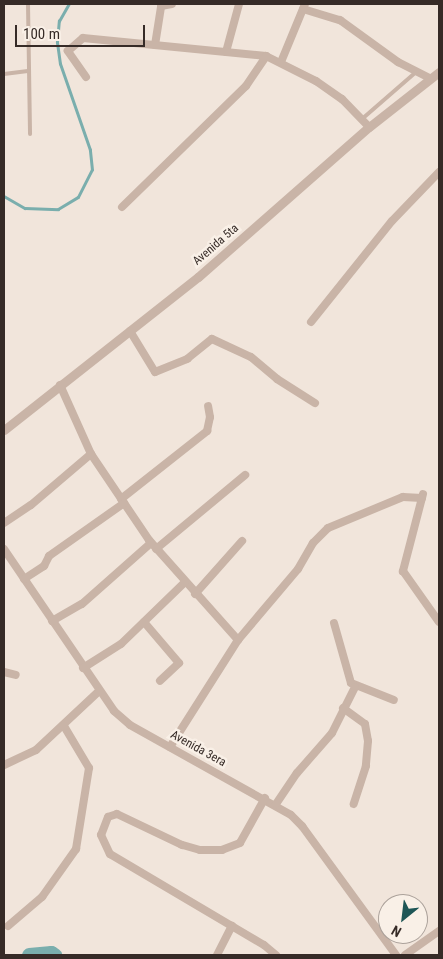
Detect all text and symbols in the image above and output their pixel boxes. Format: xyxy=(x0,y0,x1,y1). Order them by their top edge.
scale bar xyxy=(18,15,148,47)
text: 100 m xyxy=(23,25,60,43)
street label: Avenida 5ta xyxy=(190,221,242,269)
street label: Avenida 3era xyxy=(168,728,228,770)
north arrow xyxy=(378,894,428,944)
text: N xyxy=(389,922,404,940)

